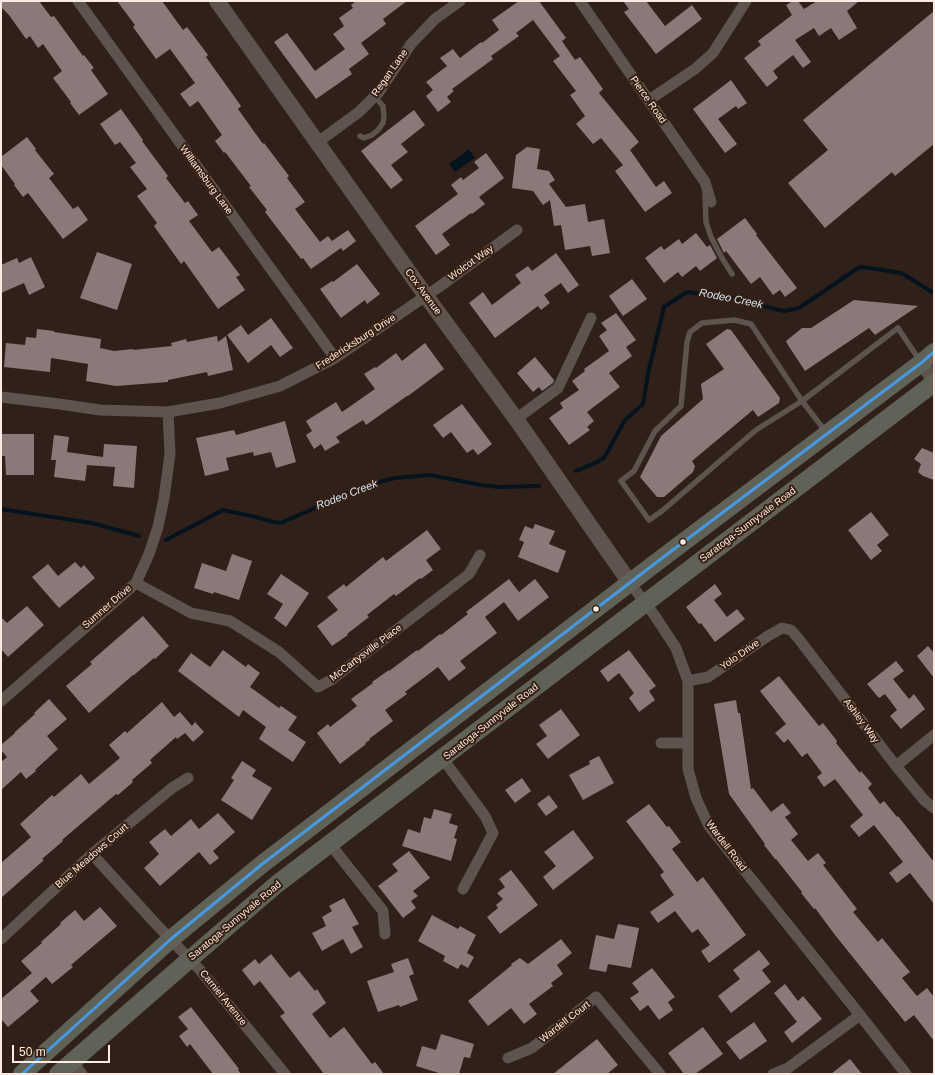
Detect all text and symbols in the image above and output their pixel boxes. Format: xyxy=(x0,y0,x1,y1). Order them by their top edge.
street label: Regan Lane xyxy=(369,47,411,99)
street label: Pierce Road xyxy=(627,74,669,126)
street label: Williamsburg Lane xyxy=(177,143,235,217)
street label: Wolcot Way xyxy=(446,243,496,283)
street label: Cox Avenue xyxy=(402,267,444,317)
water label: Rodeo Creek xyxy=(698,286,764,312)
street label: Fredericksburg Drive xyxy=(314,312,398,372)
water label: Rodeo Creek xyxy=(314,477,380,513)
street label: Saratoga-Sunnyvale Road xyxy=(698,485,798,565)
unlabelled marker xyxy=(678,537,688,547)
street label: Sumner Drive xyxy=(80,582,134,632)
unlabelled marker xyxy=(591,604,601,614)
street label: McCartysville Place xyxy=(328,622,404,684)
street label: Yolo Drive xyxy=(718,637,762,673)
street label: Saratoga-Sunnyvale Road xyxy=(441,681,541,763)
street label: Ashley Way xyxy=(840,696,882,746)
street label: Wardell Road xyxy=(703,818,749,874)
street label: Blue Meadows Court xyxy=(53,821,131,891)
street label: Saratoga-Sunnyvale Road xyxy=(186,879,284,963)
street label: Carniel Avenue xyxy=(197,968,249,1028)
street label: Wardell Court xyxy=(537,999,593,1045)
scale bar xyxy=(14,1037,112,1063)
text: 50 m xyxy=(19,1045,46,1059)

